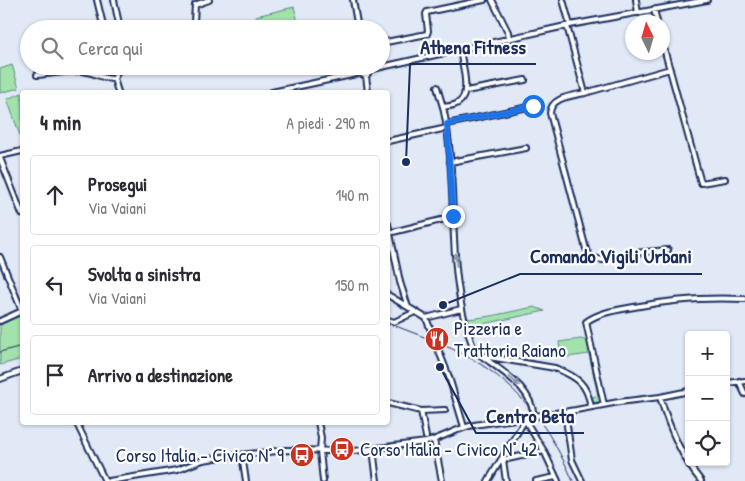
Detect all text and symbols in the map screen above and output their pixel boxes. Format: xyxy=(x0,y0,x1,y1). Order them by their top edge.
north arrow xyxy=(625,15,670,60)
search box xyxy=(20,20,390,75)
callout: Athena Fitness xyxy=(410,29,536,64)
text: Athena Fitness xyxy=(420,33,526,60)
icon: search xyxy=(38,34,66,62)
text: Cerca qui xyxy=(78,35,143,61)
route start xyxy=(522,95,545,118)
text: 4 min xyxy=(40,108,81,137)
text: A piedi · 290 m xyxy=(286,112,370,134)
text: Prosegui xyxy=(88,171,147,197)
icon: ahead xyxy=(41,181,69,209)
text: 140 m xyxy=(335,184,369,206)
text: Via Vaiani xyxy=(88,197,146,219)
route end xyxy=(442,205,465,228)
callout: Comando Vigili Urbani xyxy=(520,239,702,274)
text: Comando Vigili Urbani xyxy=(530,242,692,270)
one-way arrow xyxy=(452,252,460,268)
text: Svolta a sinistra xyxy=(88,261,200,287)
icon: left xyxy=(41,271,69,299)
text: 150 m xyxy=(335,274,369,296)
text: Via Vaiani xyxy=(88,287,146,309)
place label: Pizzeria e Trattoria Raiano xyxy=(454,315,566,363)
restaurant icon: Pizzeria e Trattoria Raiano xyxy=(424,326,450,352)
map controls xyxy=(685,331,730,466)
button: + xyxy=(685,331,730,376)
icon: arrive xyxy=(41,361,69,389)
text: Arrivo a destinazione xyxy=(88,362,233,388)
one-way arrow xyxy=(508,375,520,387)
button: − xyxy=(685,376,730,421)
callout: Centro Beta xyxy=(476,398,584,433)
text: Centro Beta xyxy=(486,402,574,429)
button: locate xyxy=(685,421,730,466)
bus stop icon: Corso Italia - Civico N° 42 xyxy=(329,436,355,462)
place label: Corso Italia - Civico N° 42 xyxy=(360,436,537,462)
place label: Corso Italia - Civico N° 9 xyxy=(116,442,284,468)
bus stop icon: Corso Italia - Civico N° 9 xyxy=(289,442,315,468)

